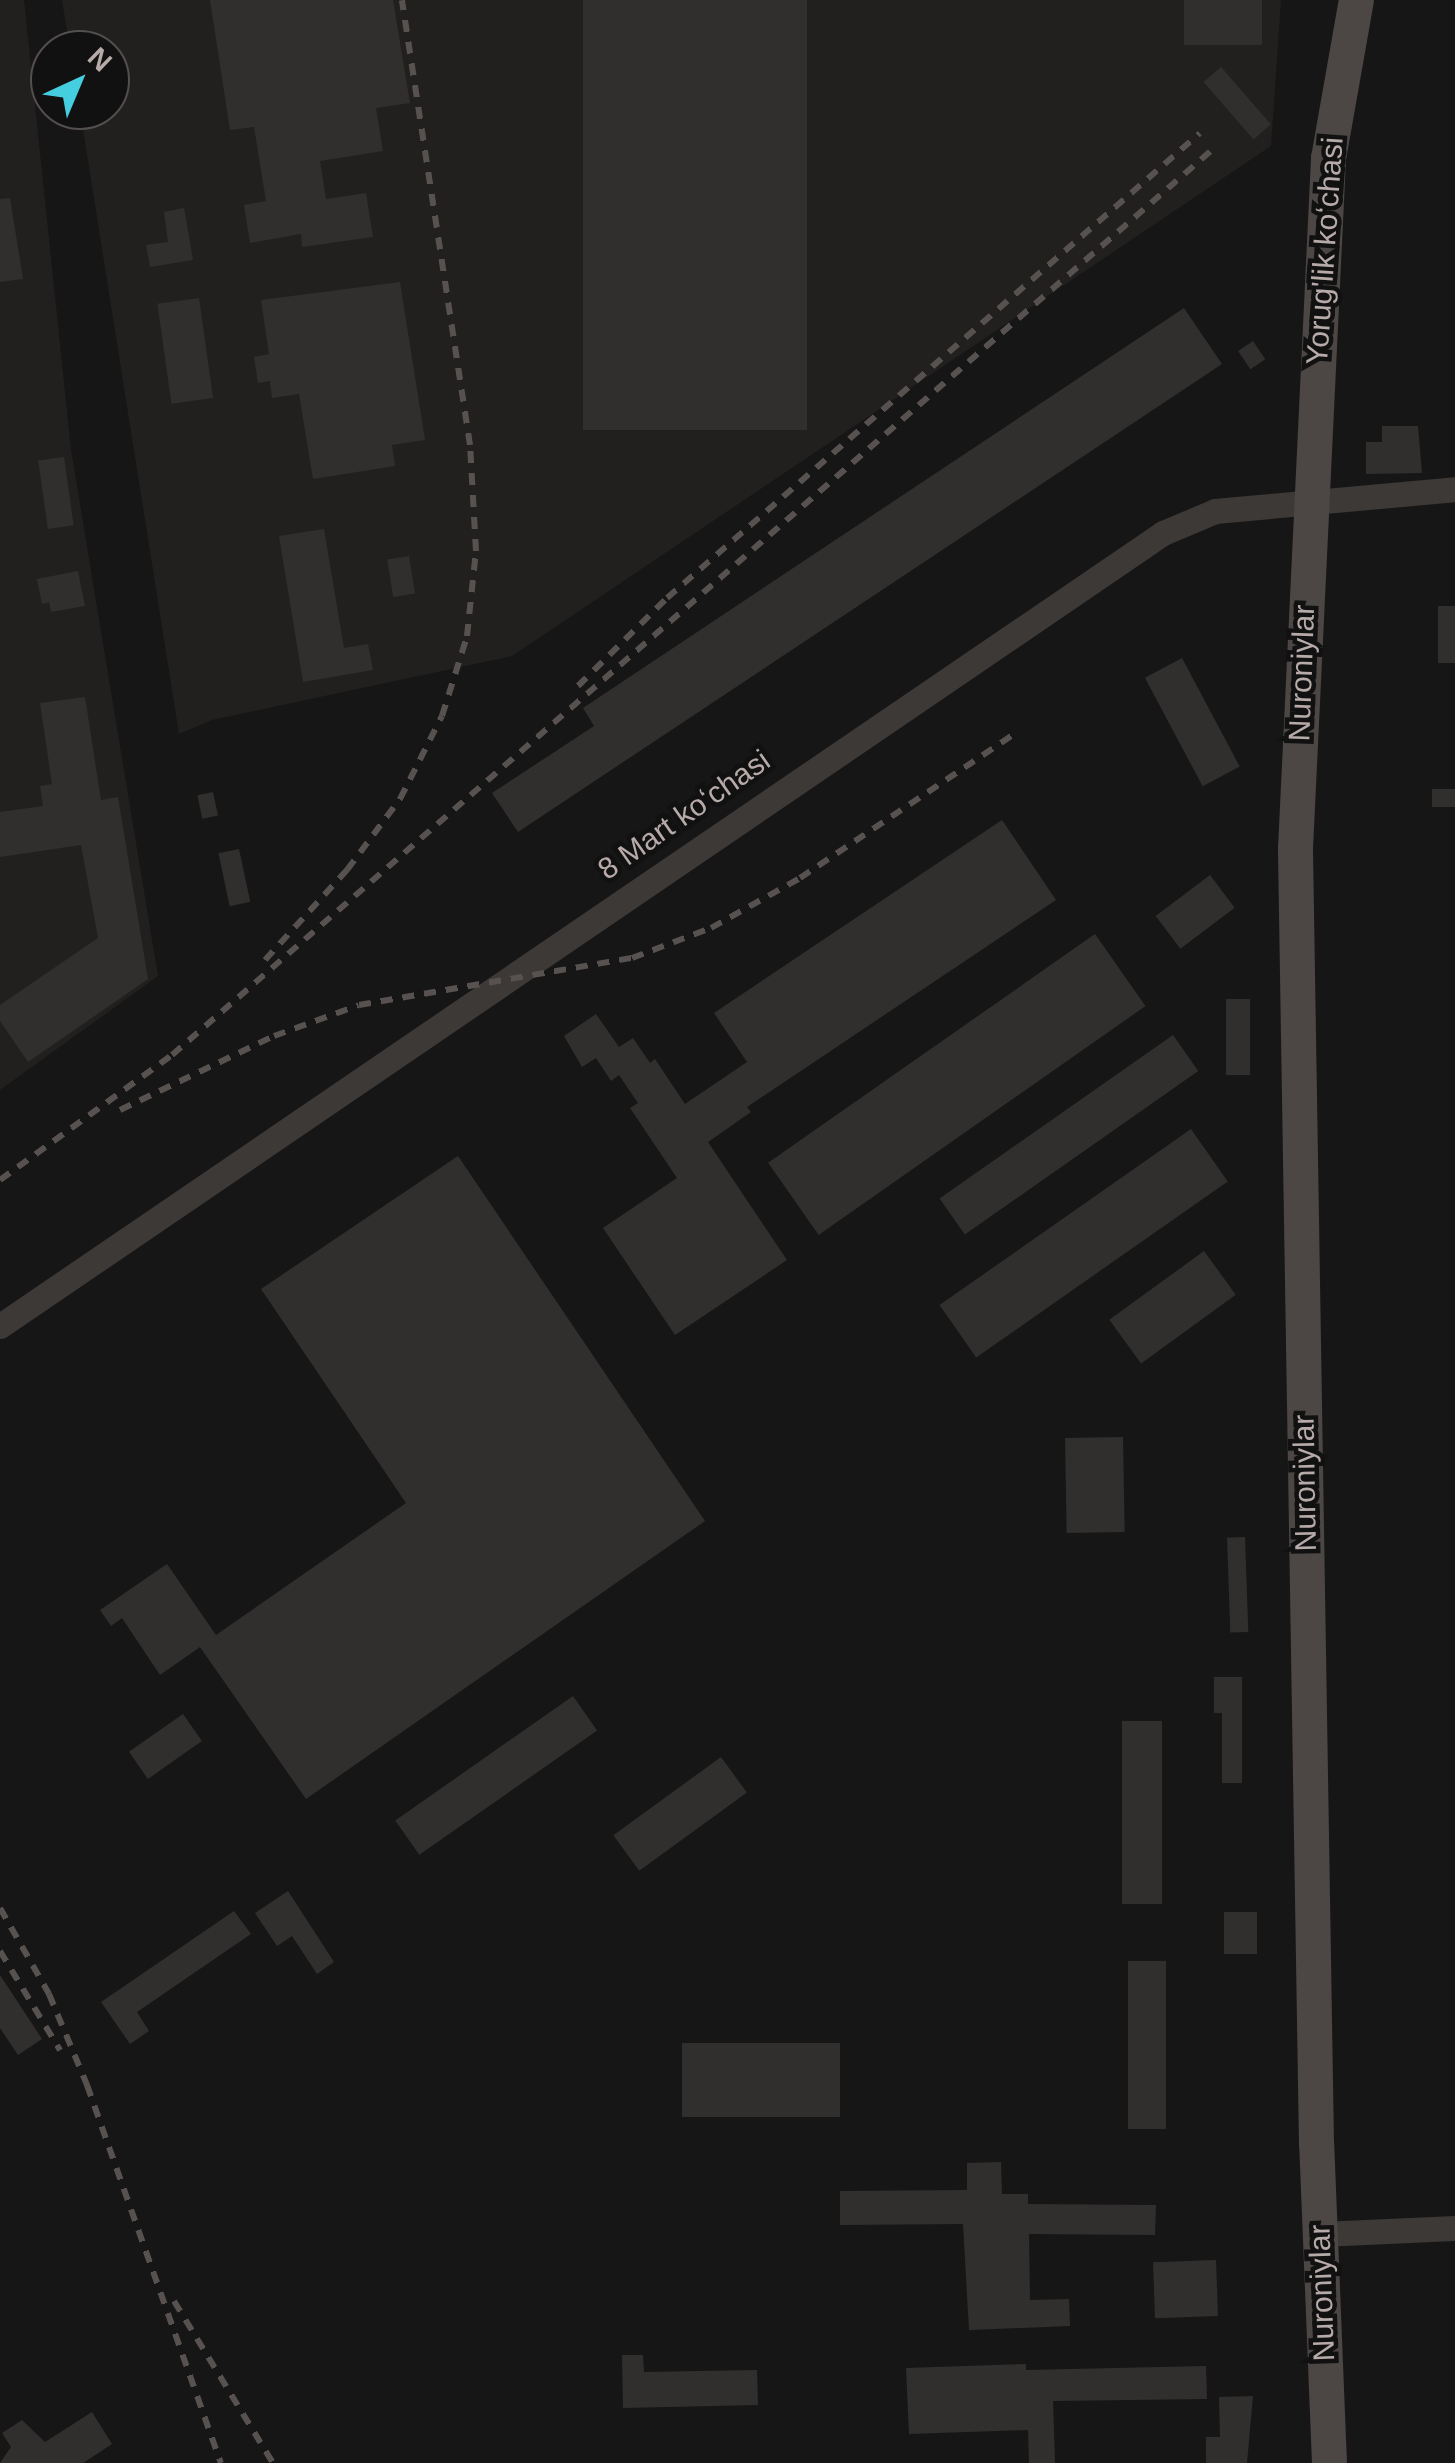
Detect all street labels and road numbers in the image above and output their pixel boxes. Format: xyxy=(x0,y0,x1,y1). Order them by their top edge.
street label: Yorug'lik koʻchasi xyxy=(1299,136,1351,366)
street label: Nuroniylar xyxy=(1282,604,1322,742)
street label: 8 Mart koʻchasi xyxy=(591,742,777,888)
street label: Nuroniylar xyxy=(1286,1414,1324,1552)
street label: Nuroniylar xyxy=(1302,2224,1342,2362)

